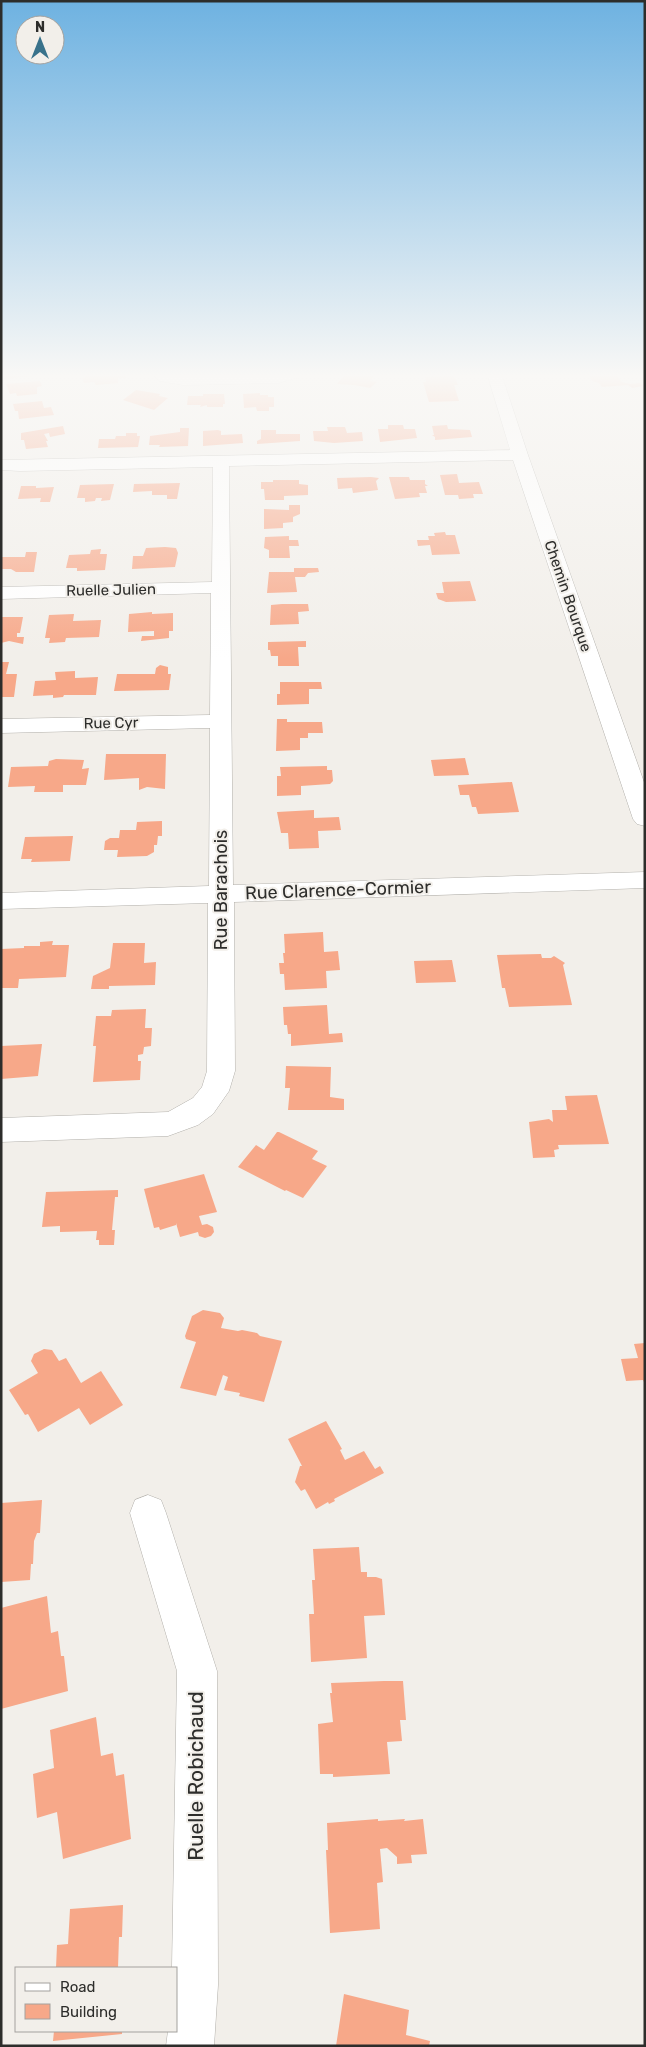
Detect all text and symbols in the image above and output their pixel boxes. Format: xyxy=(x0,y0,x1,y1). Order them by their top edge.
north arrow xyxy=(15,15,65,65)
text: N xyxy=(35,19,45,36)
street label: Chemin Bourque xyxy=(540,538,596,654)
street label: Ruelle Julien xyxy=(66,580,156,600)
street label: Rue Cyr xyxy=(83,714,139,732)
street label: Rue Barachois xyxy=(210,830,232,950)
street label: Rue Clarence-Cormier xyxy=(245,876,432,904)
street label: Ruelle Robichaud xyxy=(183,1691,208,1861)
legend xyxy=(15,1967,178,2032)
text: Road xyxy=(60,1978,96,1996)
text: Building xyxy=(60,2003,117,2021)

